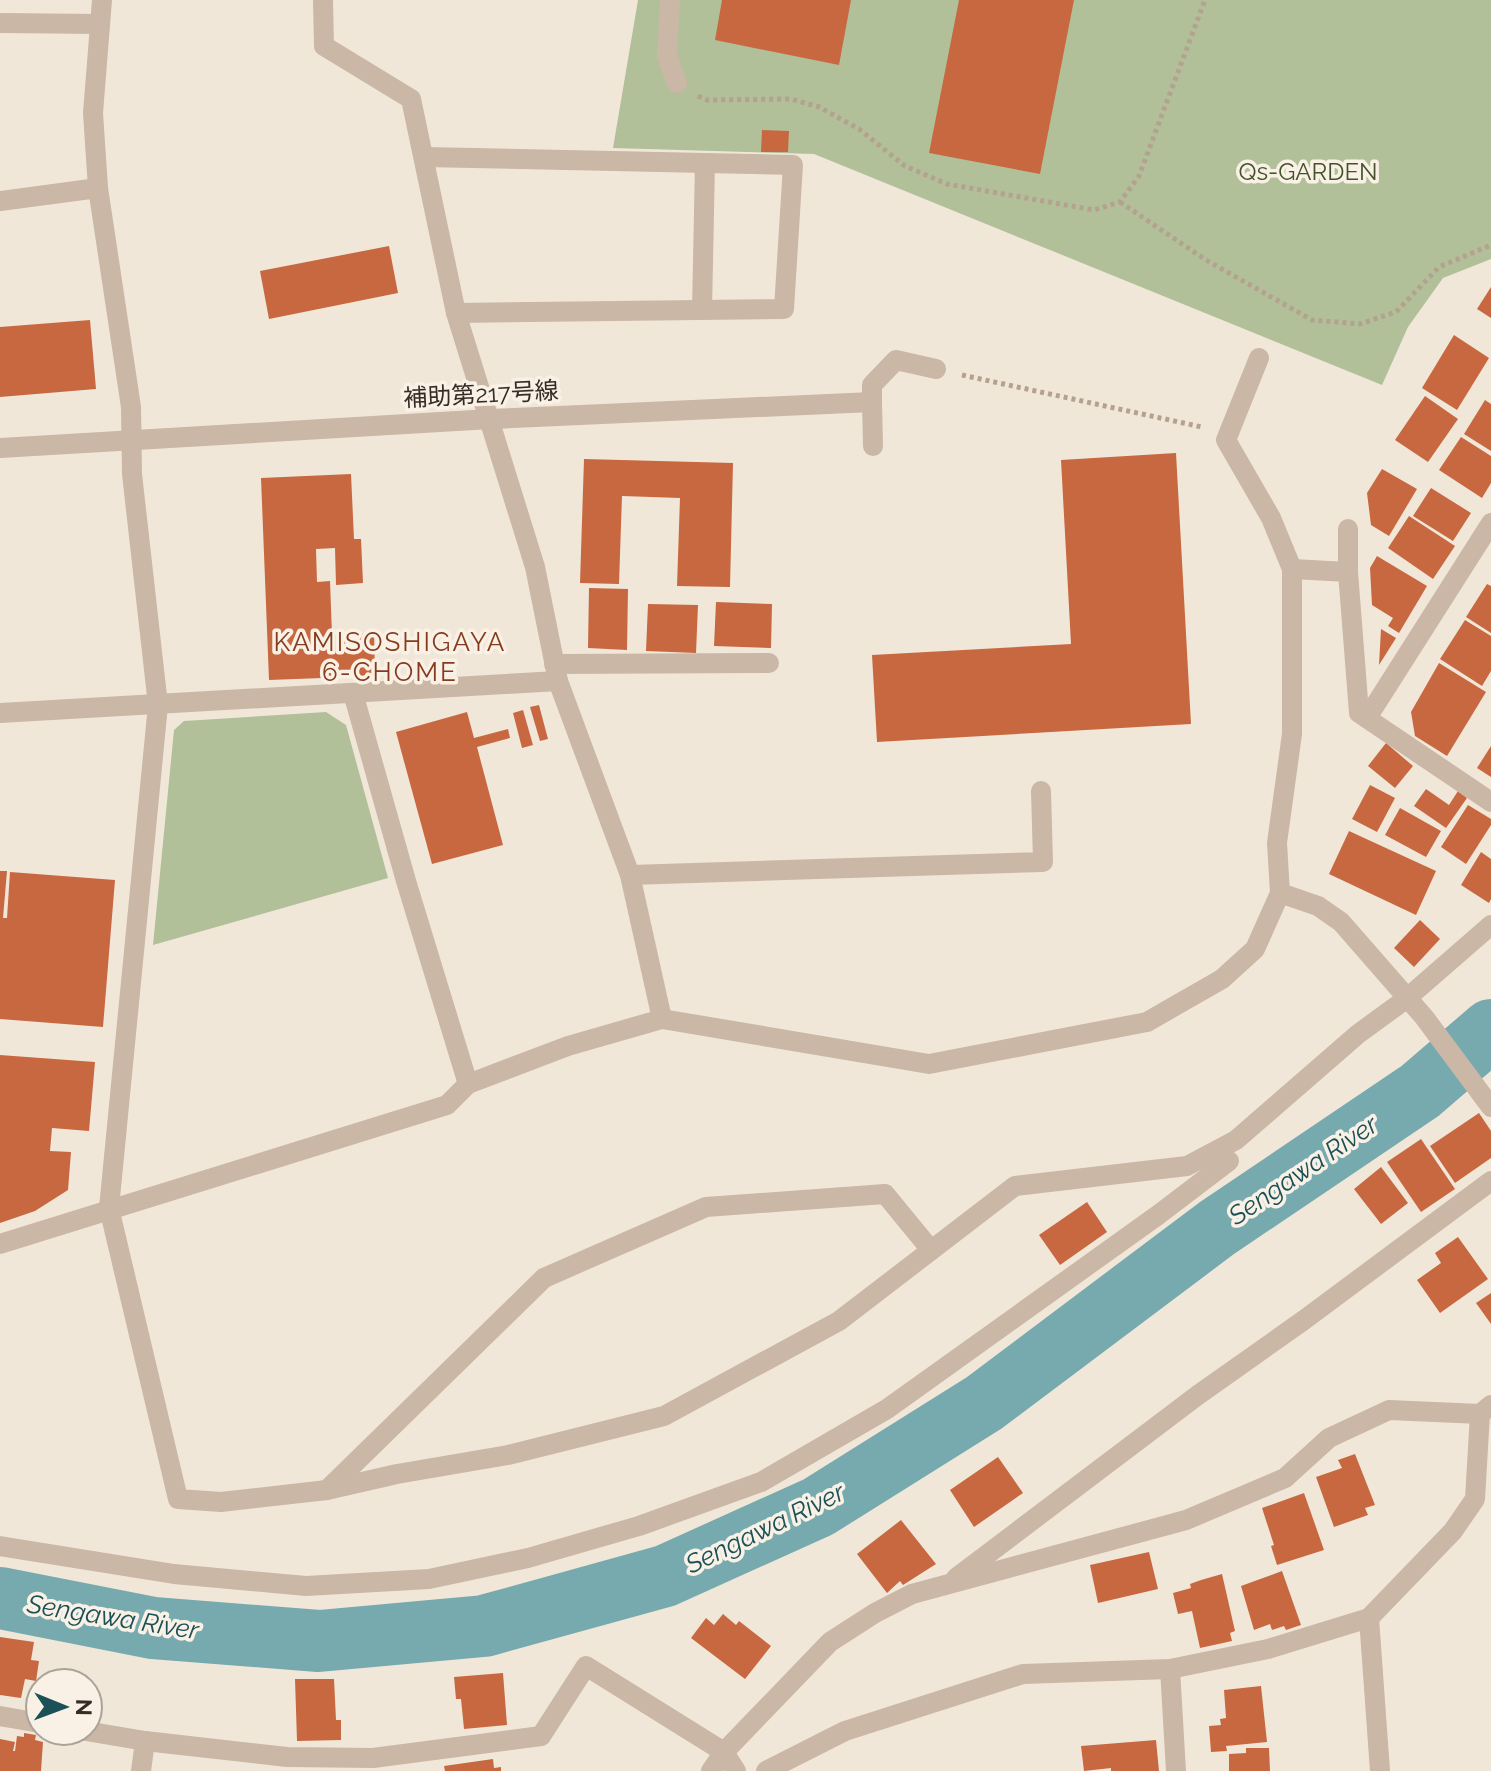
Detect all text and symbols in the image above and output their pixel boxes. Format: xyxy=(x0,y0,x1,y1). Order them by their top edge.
park label: Qs-GARDEN xyxy=(1238,157,1378,186)
street label: 補助第217号線 xyxy=(403,375,559,413)
district label: KAMISOSHIGAYA 6-CHOME xyxy=(274,627,506,687)
water label: Sengawa River xyxy=(1222,1109,1384,1231)
water label: Sengawa River xyxy=(680,1476,850,1580)
water label: Sengawa River xyxy=(24,1588,202,1646)
north arrow xyxy=(24,1667,104,1747)
text: N xyxy=(71,1699,97,1716)

